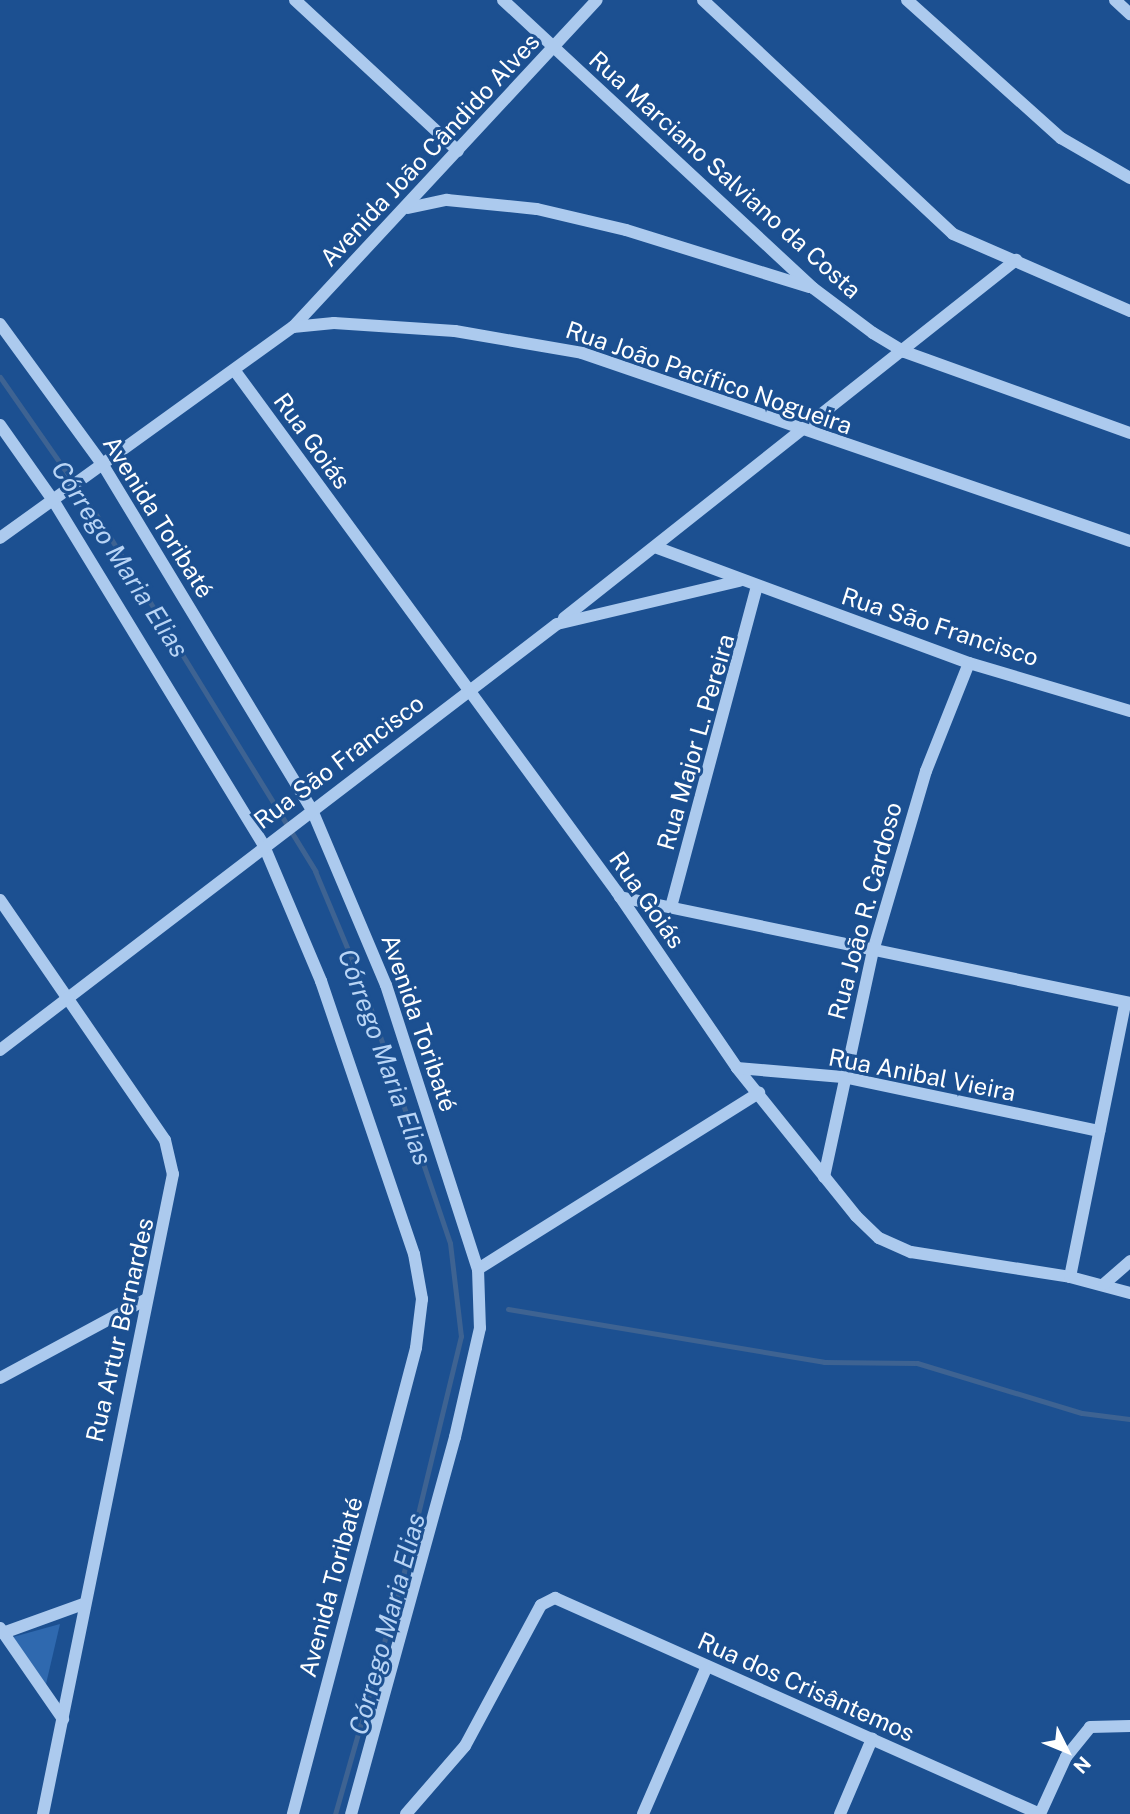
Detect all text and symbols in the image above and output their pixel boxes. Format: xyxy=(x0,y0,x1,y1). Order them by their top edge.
street label: Avenida João Cândido Alves xyxy=(314,27,546,273)
street label: Rua Marciano Salviano da Costa xyxy=(583,45,867,305)
street label: Rua João Pacífico Nogueira xyxy=(562,315,856,441)
street label: Rua Goiás xyxy=(268,387,356,495)
street label: Avenida Toribaté xyxy=(97,431,219,603)
water label: Córrego Maria Elias xyxy=(45,455,195,663)
street label: Rua São Francisco xyxy=(838,582,1042,672)
street label: Rua Major L. Pereira xyxy=(651,631,741,853)
street label: Rua São Francisco xyxy=(248,689,430,835)
street label: Rua João R. Cardoso xyxy=(822,799,908,1023)
street label: Rua Goiás xyxy=(603,846,691,954)
street label: Avenida Toribaté xyxy=(375,931,463,1115)
water label: Córrego Maria Elias xyxy=(331,944,439,1170)
street label: Rua Anibal Vieira xyxy=(826,1043,1018,1107)
street label: Rua Artur Bernardes xyxy=(80,1215,160,1445)
street label: Avenida Toribaté xyxy=(293,1494,369,1680)
water label: Córrego Maria Elias xyxy=(342,1510,432,1738)
street label: Rua dos Crisântemos xyxy=(693,1626,919,1748)
north arrow xyxy=(1032,1716,1102,1786)
text: N xyxy=(1069,1752,1095,1778)

